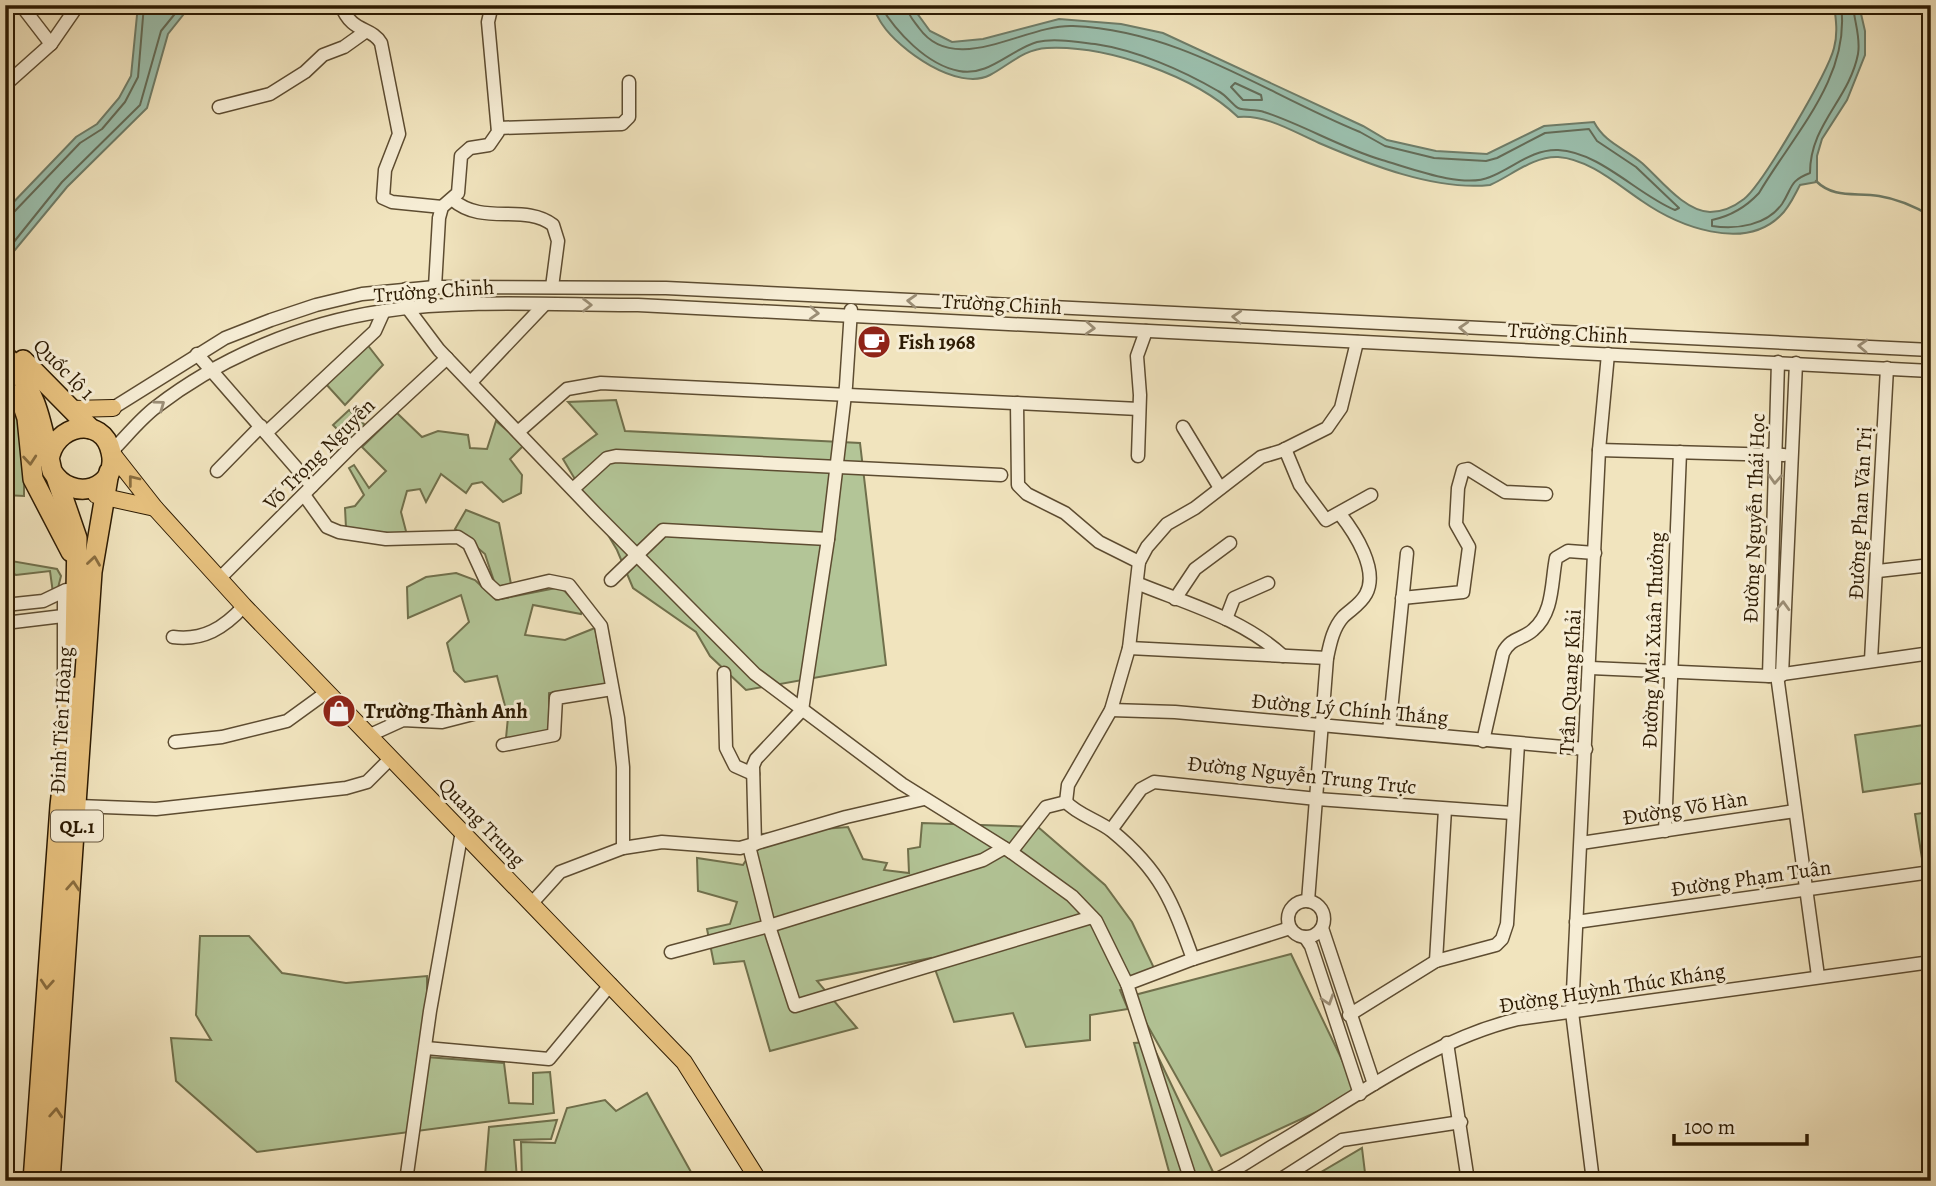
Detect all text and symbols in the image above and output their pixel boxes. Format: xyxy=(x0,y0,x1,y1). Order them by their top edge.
street label: Trường Chinh xyxy=(373,273,495,309)
street label: Trường Chinh xyxy=(941,287,1063,321)
one-way arrow xyxy=(906,294,917,309)
one-way arrow xyxy=(582,297,592,313)
one-way arrow xyxy=(809,305,820,320)
one-way arrow xyxy=(1231,310,1242,325)
street label: Trường Chinh xyxy=(1507,316,1629,350)
one-way arrow xyxy=(1085,320,1096,335)
one-way arrow xyxy=(1458,321,1469,336)
cafe icon: Fish 1968 xyxy=(855,323,893,361)
place label: Fish 1968 xyxy=(898,328,976,356)
street label: Quốc lộ 1 xyxy=(27,332,101,406)
one-way arrow xyxy=(1857,339,1868,354)
street label: Võ Trọng Nguyễn xyxy=(256,392,381,517)
one-way arrow xyxy=(153,400,165,413)
street label: Đường Nguyễn Thái Học xyxy=(1736,413,1772,623)
street label: Đường Phan Văn Trị xyxy=(1841,426,1879,600)
one-way arrow xyxy=(22,455,37,466)
one-way arrow xyxy=(1768,474,1783,485)
one-way arrow xyxy=(129,475,141,488)
street label: Đường Mai Xuân Thưởng xyxy=(1635,531,1671,749)
one-way arrow xyxy=(86,555,101,567)
one-way arrow xyxy=(1776,601,1791,612)
street label: Trần Quang Khải xyxy=(1552,608,1588,756)
street label: Đinh Tiên Hoàng xyxy=(43,645,79,794)
street label: Đường Lý Chính Thắng xyxy=(1251,686,1450,732)
shop icon: Trường Thành Anh xyxy=(320,692,358,730)
place label: Trường Thành Anh xyxy=(364,697,528,725)
street label: Đường Nguyễn Trung Trực xyxy=(1186,749,1418,801)
street label: Quang Trung xyxy=(432,771,532,873)
street label: Đường Võ Hàn xyxy=(1621,784,1749,832)
road number: QL.1 xyxy=(51,810,103,842)
street label: Đường Phạm Tuân xyxy=(1669,853,1833,903)
one-way arrow xyxy=(65,880,80,891)
street label: Đường Huỳnh Thúc Kháng xyxy=(1497,956,1727,1020)
one-way arrow xyxy=(40,979,55,990)
one-way arrow xyxy=(1320,994,1335,1006)
scale bar xyxy=(1674,1102,1806,1146)
one-way arrow xyxy=(48,1107,63,1118)
text: 100 m xyxy=(1684,1113,1735,1141)

